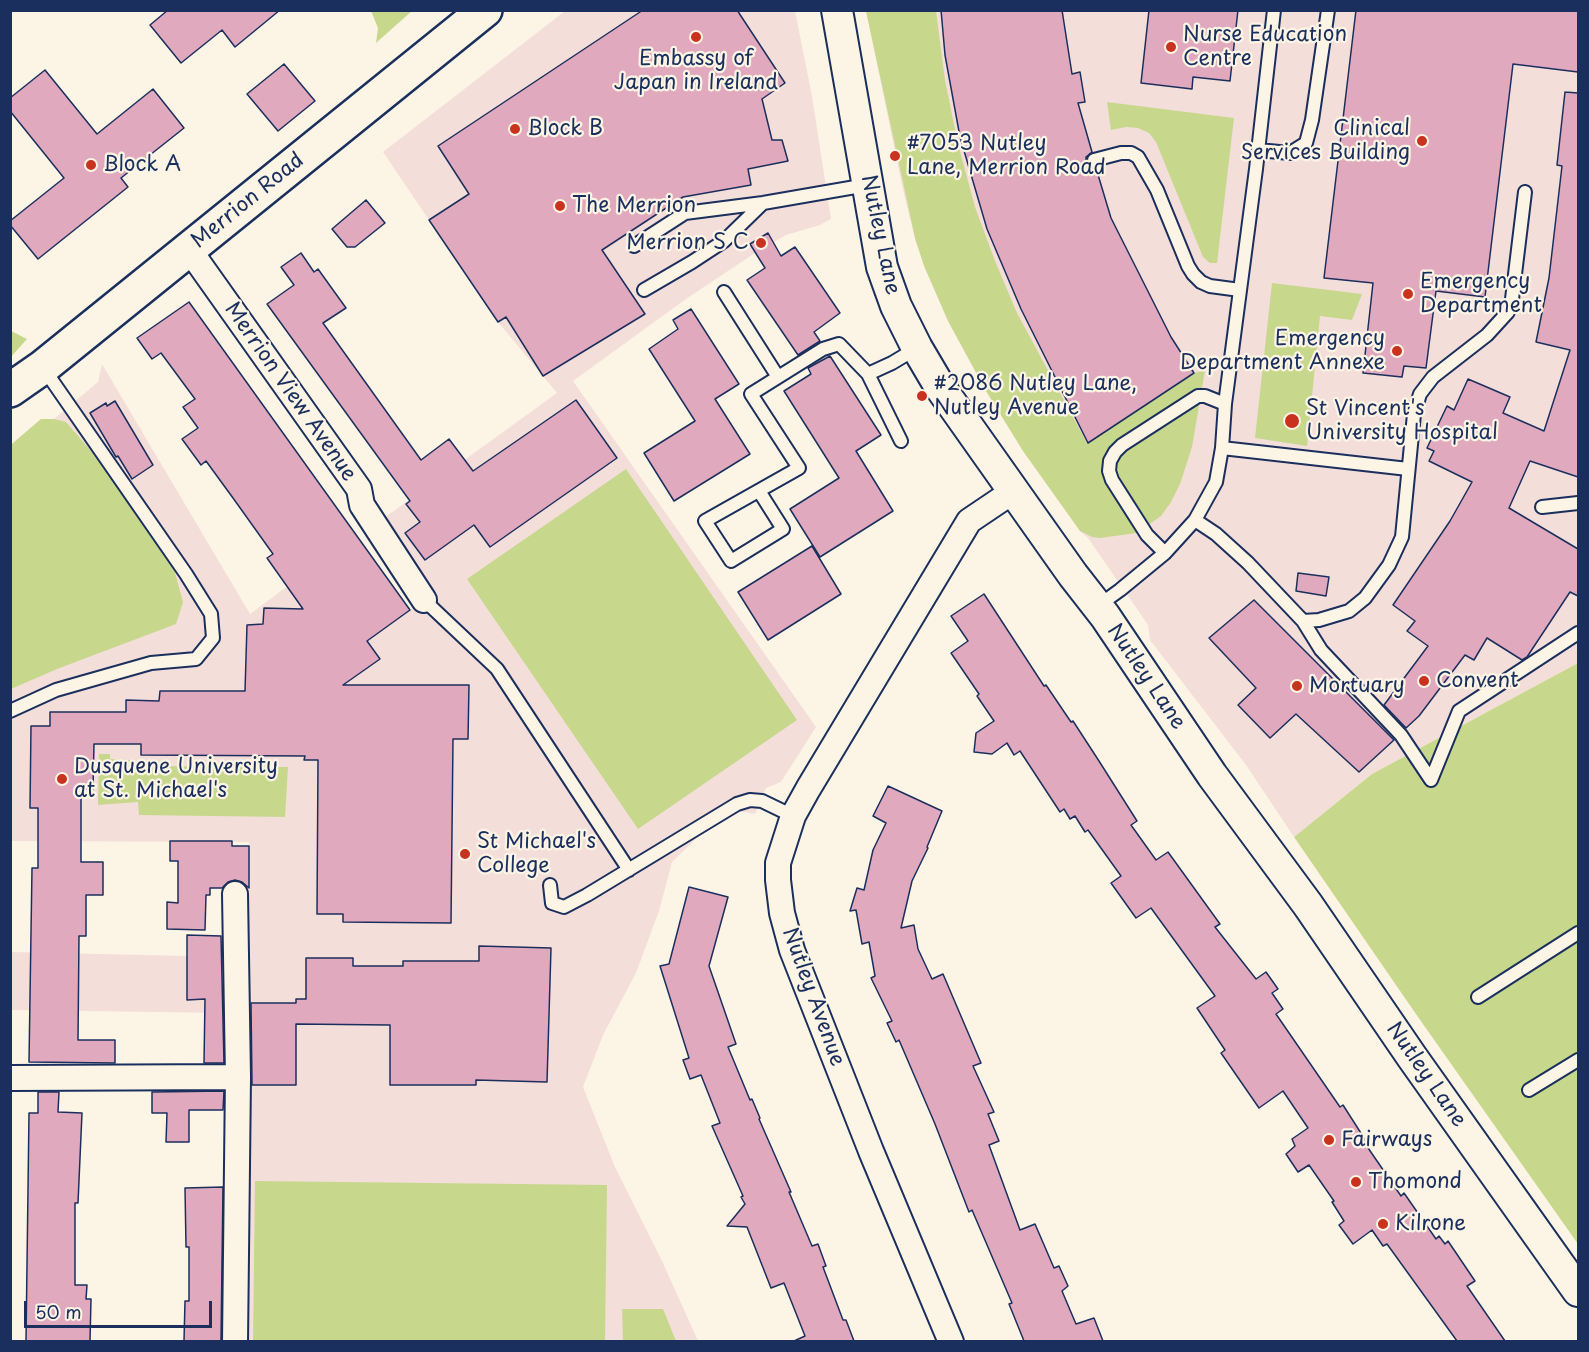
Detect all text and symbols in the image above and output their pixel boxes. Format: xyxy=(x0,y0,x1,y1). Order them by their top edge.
place label: Nurse Education Centre xyxy=(1183,22,1347,72)
marker: Embassy of Japan in Ireland xyxy=(689,30,703,44)
marker: Nurse Education Centre xyxy=(1164,40,1178,54)
place label: Embassy of Japan in Ireland xyxy=(614,46,778,96)
place label: Block B xyxy=(527,116,603,142)
place label: Clinical Services Building xyxy=(1241,116,1410,166)
marker: Block B xyxy=(508,122,522,136)
place label: #7053 Nutley Lane, Merrion Road xyxy=(907,131,1106,181)
marker: Clinical Services Building xyxy=(1415,134,1429,148)
street label: Merrion Road xyxy=(187,148,309,254)
marker: #7053 Nutley Lane, Merrion Road xyxy=(888,149,902,163)
place label: Block A xyxy=(103,152,181,178)
marker: Block A xyxy=(84,158,98,172)
street label: Nutley Lane xyxy=(855,173,905,297)
place label: The Merrion xyxy=(572,193,696,219)
marker: The Merrion xyxy=(553,199,567,213)
place label: Merrion S C xyxy=(626,230,749,256)
marker: Merrion S C xyxy=(754,236,768,250)
place label: Emergency Department xyxy=(1420,269,1542,319)
marker: Emergency Department xyxy=(1401,287,1415,301)
street label: Merrion View Avenue xyxy=(219,298,361,486)
place label: Emergency Department Annexe xyxy=(1180,326,1385,376)
marker: Emergency Department Annexe xyxy=(1390,344,1404,358)
place label: #2086 Nutley Lane, Nutley Avenue xyxy=(934,371,1137,421)
marker: #2086 Nutley Lane, Nutley Avenue xyxy=(915,389,929,403)
place label: St Vincent's University Hospital xyxy=(1306,396,1498,446)
marker: St Vincent's University Hospital xyxy=(1283,412,1301,430)
street label: Nutley Lane xyxy=(1101,619,1191,735)
place label: Convent xyxy=(1436,668,1519,694)
place label: Mortuary xyxy=(1309,673,1405,699)
marker: Convent xyxy=(1417,674,1431,688)
marker: Mortuary xyxy=(1290,679,1304,693)
place label: Dusquene University at St. Michael's xyxy=(74,754,278,804)
marker: Dusquene University at St. Michael's xyxy=(55,772,69,786)
place label: St Michael's College xyxy=(477,829,596,879)
marker: St Michael's College xyxy=(458,847,472,861)
street label: Nutley Avenue xyxy=(776,925,850,1069)
street label: Nutley Lane xyxy=(1381,1018,1471,1132)
place label: Fairways xyxy=(1341,1127,1432,1153)
marker: Fairways xyxy=(1322,1133,1336,1147)
place label: Thomond xyxy=(1368,1169,1462,1195)
marker: Thomond xyxy=(1349,1175,1363,1189)
place label: Kilrone xyxy=(1395,1211,1466,1237)
marker: Kilrone xyxy=(1376,1217,1390,1231)
scale bar xyxy=(27,1289,214,1327)
text: 50 m xyxy=(35,1298,82,1325)

